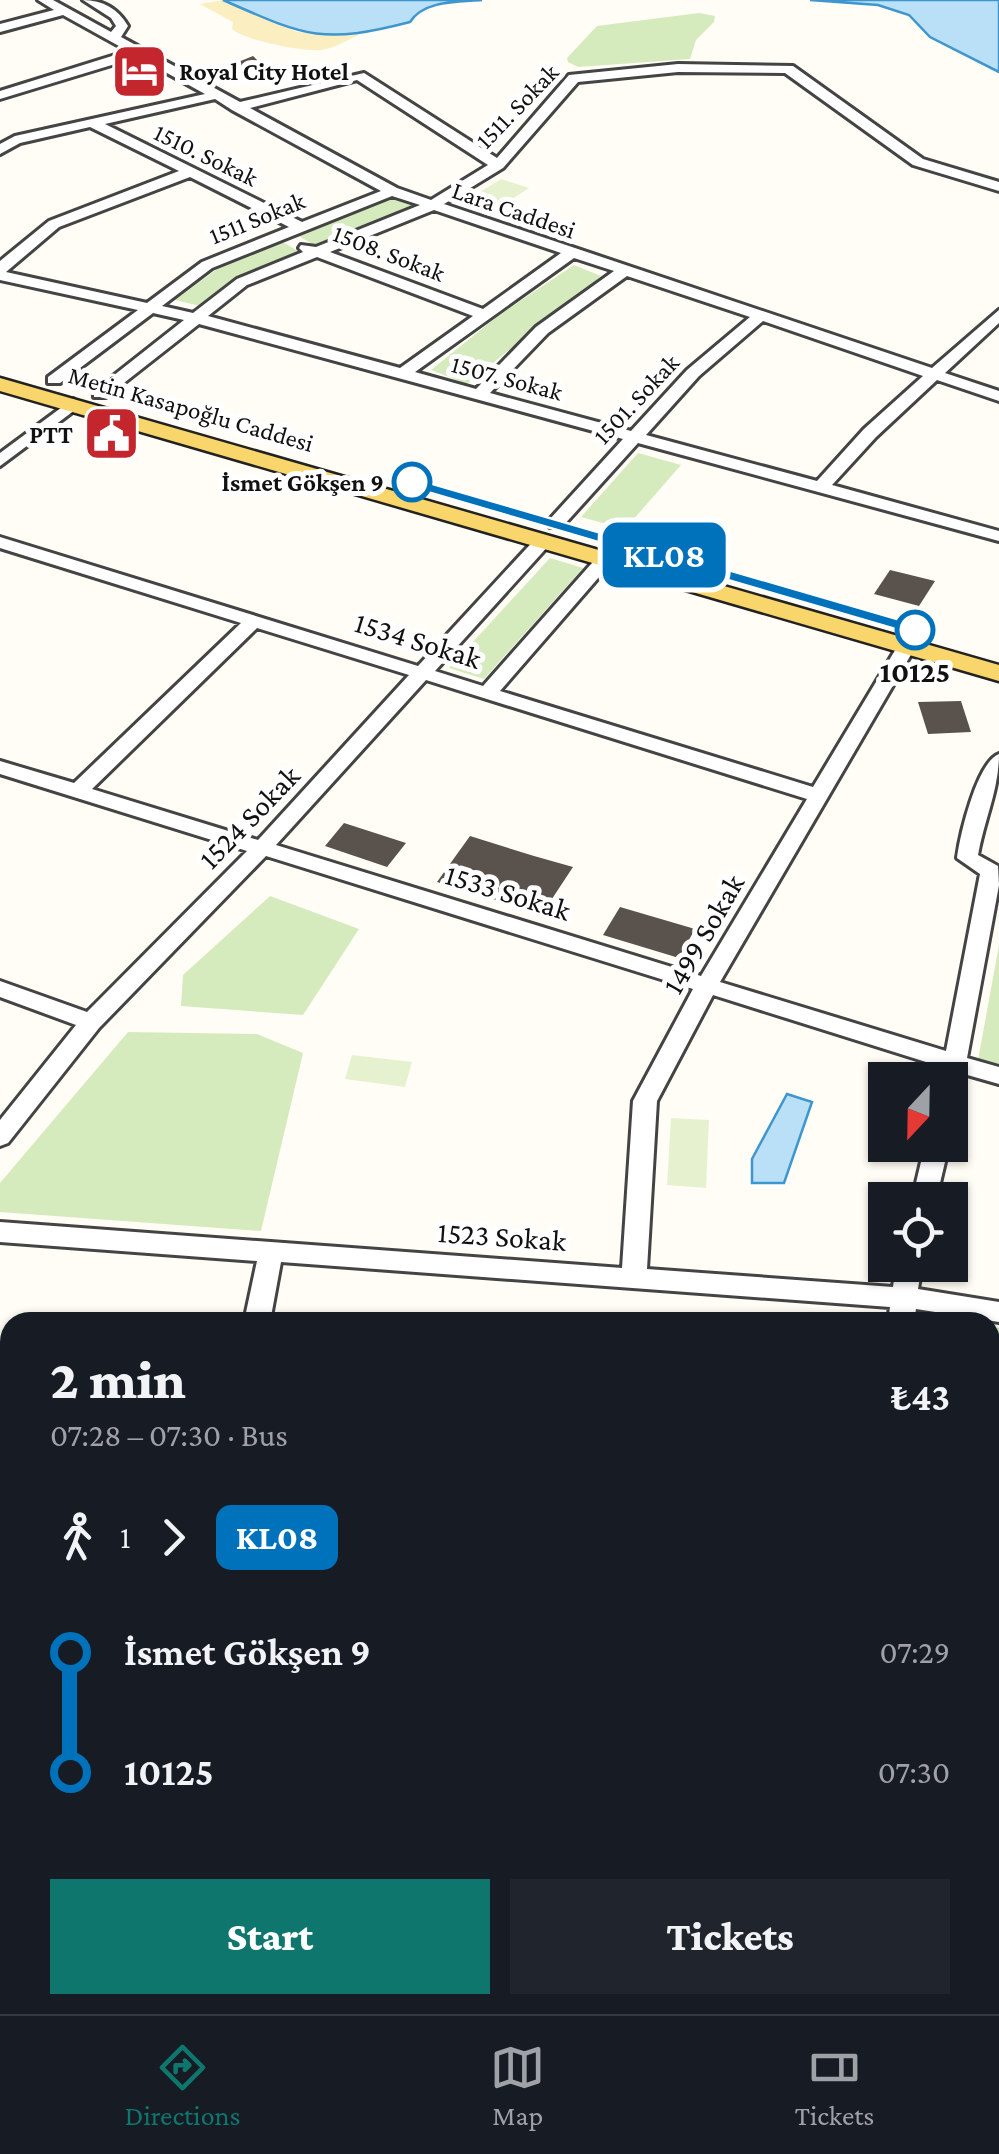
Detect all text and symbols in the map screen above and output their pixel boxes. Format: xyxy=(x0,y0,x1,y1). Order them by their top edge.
hotel icon: Royal City Hotel xyxy=(110,41,170,101)
place label: Royal City Hotel xyxy=(179,58,349,85)
street label: 1511. Sokak xyxy=(470,58,564,154)
street label: 1510. Sokak xyxy=(150,118,262,192)
street label: Lara Caddesi xyxy=(449,176,579,244)
street label: 1511 Sokak xyxy=(205,187,309,249)
street label: 1508. Sokak xyxy=(329,219,449,287)
street label: 1501. Sokak xyxy=(588,349,684,449)
street label: 1507. Sokak xyxy=(449,350,566,406)
street label: Metin Kasapoğlu Caddesi xyxy=(65,361,317,458)
public building icon: PTT xyxy=(82,404,142,464)
place label: PTT xyxy=(29,421,73,448)
marker: İsmet Gökşen 9 xyxy=(393,463,431,501)
place label: İsmet Gökşen 9 xyxy=(222,469,384,496)
line badge: KL08 xyxy=(594,522,734,588)
text: KL08 xyxy=(623,536,705,575)
street label: 1534 Sokak xyxy=(351,605,486,675)
marker: 10125 xyxy=(896,611,934,649)
place label: 10125 xyxy=(880,655,950,688)
street label: 1524 Sokak xyxy=(192,758,306,875)
street label: 1533 Sokak xyxy=(442,857,575,927)
street label: 1499 Sokak xyxy=(656,868,751,1000)
north arrow xyxy=(868,1062,968,1162)
map controls xyxy=(868,1062,968,1282)
button: locate xyxy=(868,1182,968,1282)
street label: 1523 Sokak xyxy=(437,1215,568,1257)
text: 2 min xyxy=(50,1349,186,1410)
text: ₺43 xyxy=(891,1376,950,1418)
text: 07:28 – 07:30 · Bus xyxy=(50,1417,288,1453)
icon: walk xyxy=(50,1510,105,1565)
icon: forward xyxy=(146,1510,201,1565)
text: KL08 xyxy=(236,1518,318,1557)
text: 1 xyxy=(120,1519,131,1555)
text: İsmet Gökşen 9 xyxy=(124,1631,371,1673)
text: 07:29 xyxy=(880,1634,950,1670)
text: 10125 xyxy=(124,1751,214,1793)
text: 07:30 xyxy=(878,1754,950,1790)
button: Start xyxy=(50,1879,490,1994)
button: Tickets xyxy=(510,1879,950,1994)
tab: Directions xyxy=(125,2040,241,2131)
tab: Map xyxy=(490,2040,545,2131)
tab: Tickets xyxy=(795,2040,874,2131)

